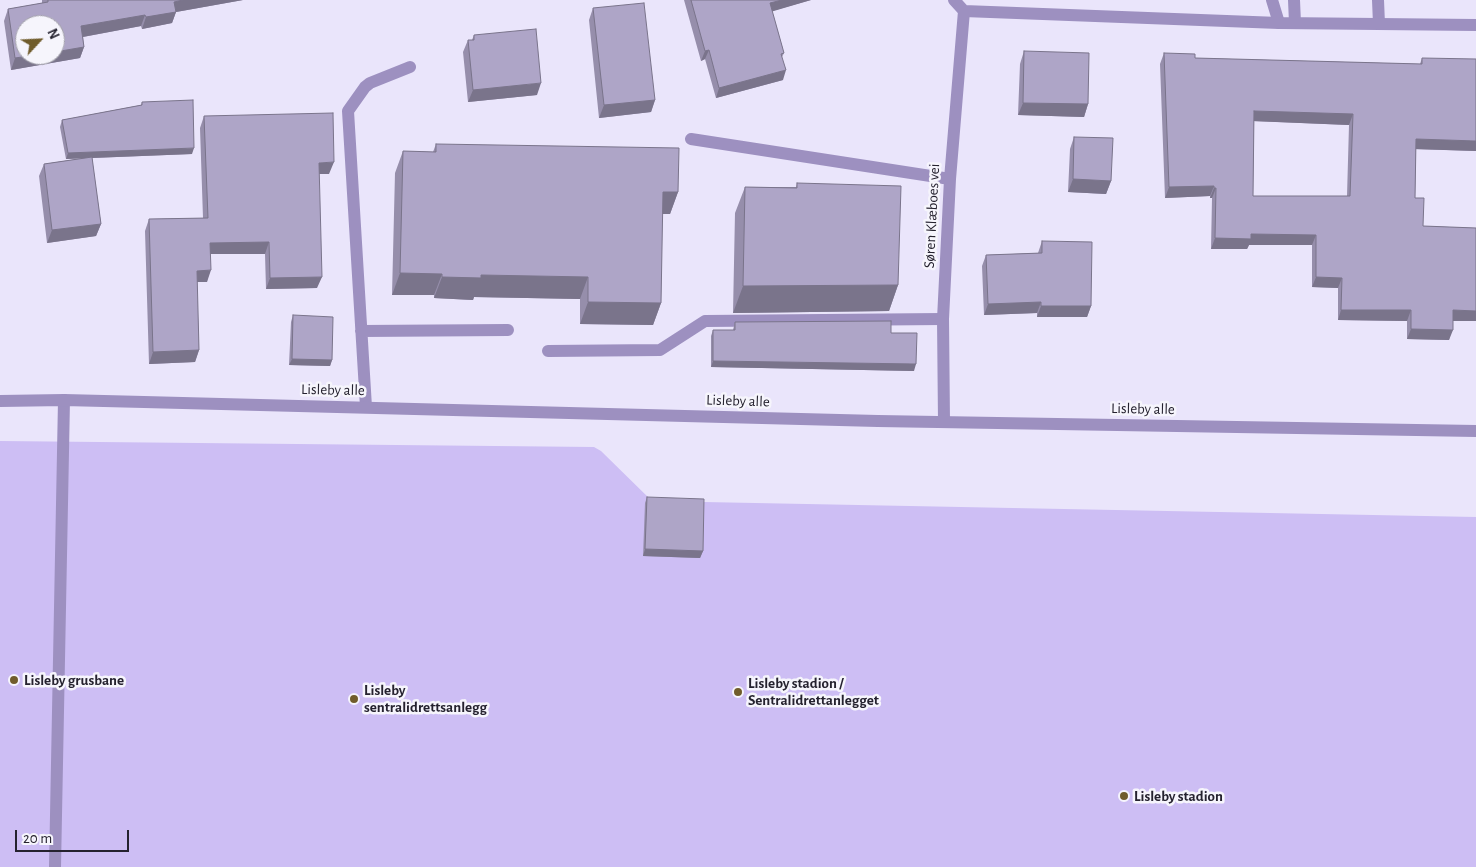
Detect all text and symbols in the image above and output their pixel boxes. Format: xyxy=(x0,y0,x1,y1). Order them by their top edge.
north arrow xyxy=(15,15,65,65)
text: N xyxy=(44,27,61,41)
street label: Søren Klæboes vei xyxy=(920,163,944,269)
street label: Lisleby alle xyxy=(301,380,365,400)
street label: Lisleby alle xyxy=(706,391,770,411)
street label: Lisleby alle xyxy=(1111,399,1175,419)
place label: Lisleby grusbane xyxy=(24,671,124,689)
marker: Lisleby grusbane xyxy=(8,674,20,686)
place label: Lisleby stadion / Sentralidrettanlegget xyxy=(748,674,879,709)
place label: Lisleby sentralidrettsanlegg xyxy=(364,681,487,716)
marker: Lisleby stadion / Sentralidrettanlegget xyxy=(732,686,744,698)
marker: Lisleby sentralidrettsanlegg xyxy=(348,693,360,705)
place label: Lisleby stadion xyxy=(1134,787,1223,805)
marker: Lisleby stadion xyxy=(1118,790,1130,802)
scale bar xyxy=(18,820,131,852)
text: 20 m xyxy=(23,831,52,846)

